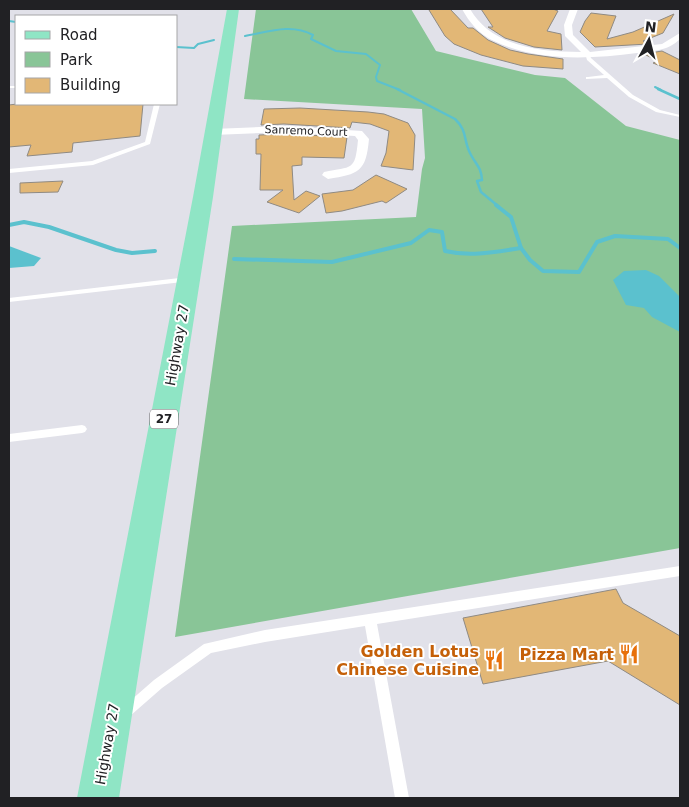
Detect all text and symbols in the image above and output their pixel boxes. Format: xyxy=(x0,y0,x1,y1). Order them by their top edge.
legend xyxy=(15,15,178,105)
north arrow xyxy=(624,15,674,65)
text: N xyxy=(644,18,657,36)
text: Road xyxy=(60,26,98,44)
text: Park xyxy=(60,51,93,69)
text: Building xyxy=(60,76,121,94)
street label: Sanremo Court xyxy=(264,123,348,139)
street label: Highway 27 xyxy=(162,303,192,387)
road number: 27 xyxy=(150,409,178,428)
place label: Golden Lotus Chinese Cuisine xyxy=(336,642,479,679)
restaurant icon: Pizza Mart xyxy=(618,643,640,665)
place label: Pizza Mart xyxy=(520,645,614,664)
restaurant icon: Golden Lotus Chinese Cuisine xyxy=(483,649,505,671)
street label: Highway 27 xyxy=(92,702,122,786)

